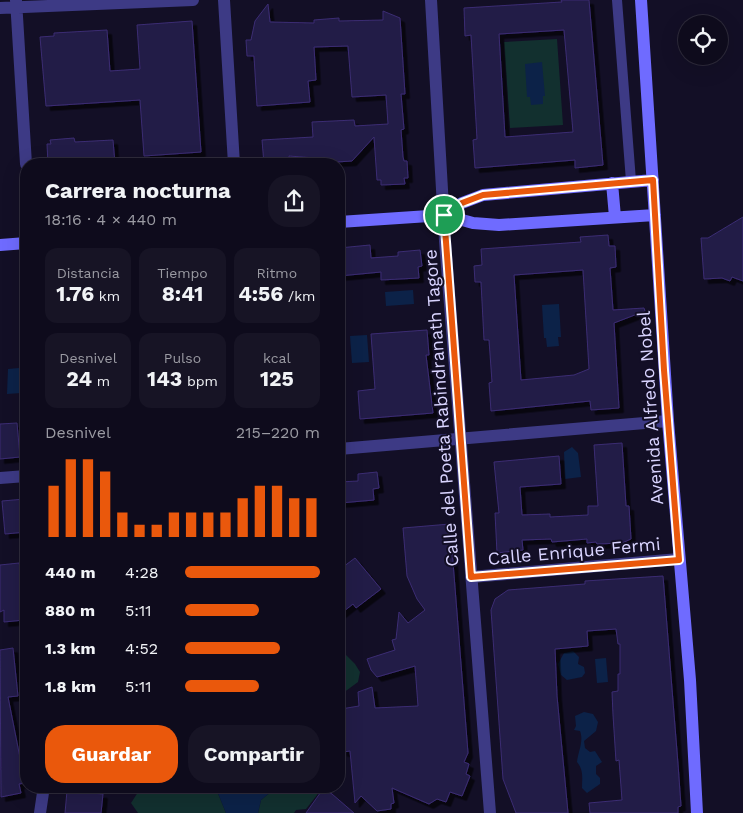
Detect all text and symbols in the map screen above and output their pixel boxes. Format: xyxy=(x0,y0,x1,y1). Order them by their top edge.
map controls xyxy=(678,15,728,65)
button: locate xyxy=(678,15,728,65)
button: share xyxy=(268,175,320,227)
text: Carrera nocturna xyxy=(45,178,231,203)
pin xyxy=(423,194,465,236)
icon: arrive xyxy=(430,201,458,229)
text: 18:16 · 4 × 440 m xyxy=(45,210,177,229)
street label: Calle del Poeta Rabindranath Tagore xyxy=(419,249,463,567)
text: Distancia xyxy=(57,265,120,281)
text: Tiempo xyxy=(157,265,208,281)
text: Ritmo xyxy=(257,265,297,281)
text: 1.76 xyxy=(56,281,94,306)
text: 8:41 xyxy=(162,281,203,306)
text: 4:56 xyxy=(238,281,283,306)
text: km xyxy=(94,288,120,304)
text: /km xyxy=(283,288,315,304)
street label: Avenida Alfredo Nobel xyxy=(633,310,667,506)
text: Desnivel xyxy=(59,350,117,366)
text: Pulso xyxy=(164,350,201,366)
text: kcal xyxy=(263,350,291,366)
text: 24 xyxy=(66,366,92,391)
text: 143 xyxy=(147,366,182,391)
text: 125 xyxy=(260,366,294,391)
text: m xyxy=(92,373,110,389)
text: bpm xyxy=(182,373,218,389)
text: Desnivel xyxy=(45,423,111,442)
text: 215–220 m xyxy=(236,423,320,442)
street label: Calle Enrique Fermi xyxy=(487,533,661,569)
text: 440 m xyxy=(45,563,96,582)
text: 4:28 xyxy=(125,563,159,582)
text: 880 m xyxy=(45,601,95,620)
text: 5:11 xyxy=(125,601,152,620)
text: 1.3 km xyxy=(45,639,96,658)
text: 4:52 xyxy=(125,639,158,658)
text: 1.8 km xyxy=(45,677,96,696)
text: 5:11 xyxy=(125,677,152,696)
button: Guardar xyxy=(45,725,178,783)
button: Compartir xyxy=(188,725,320,783)

